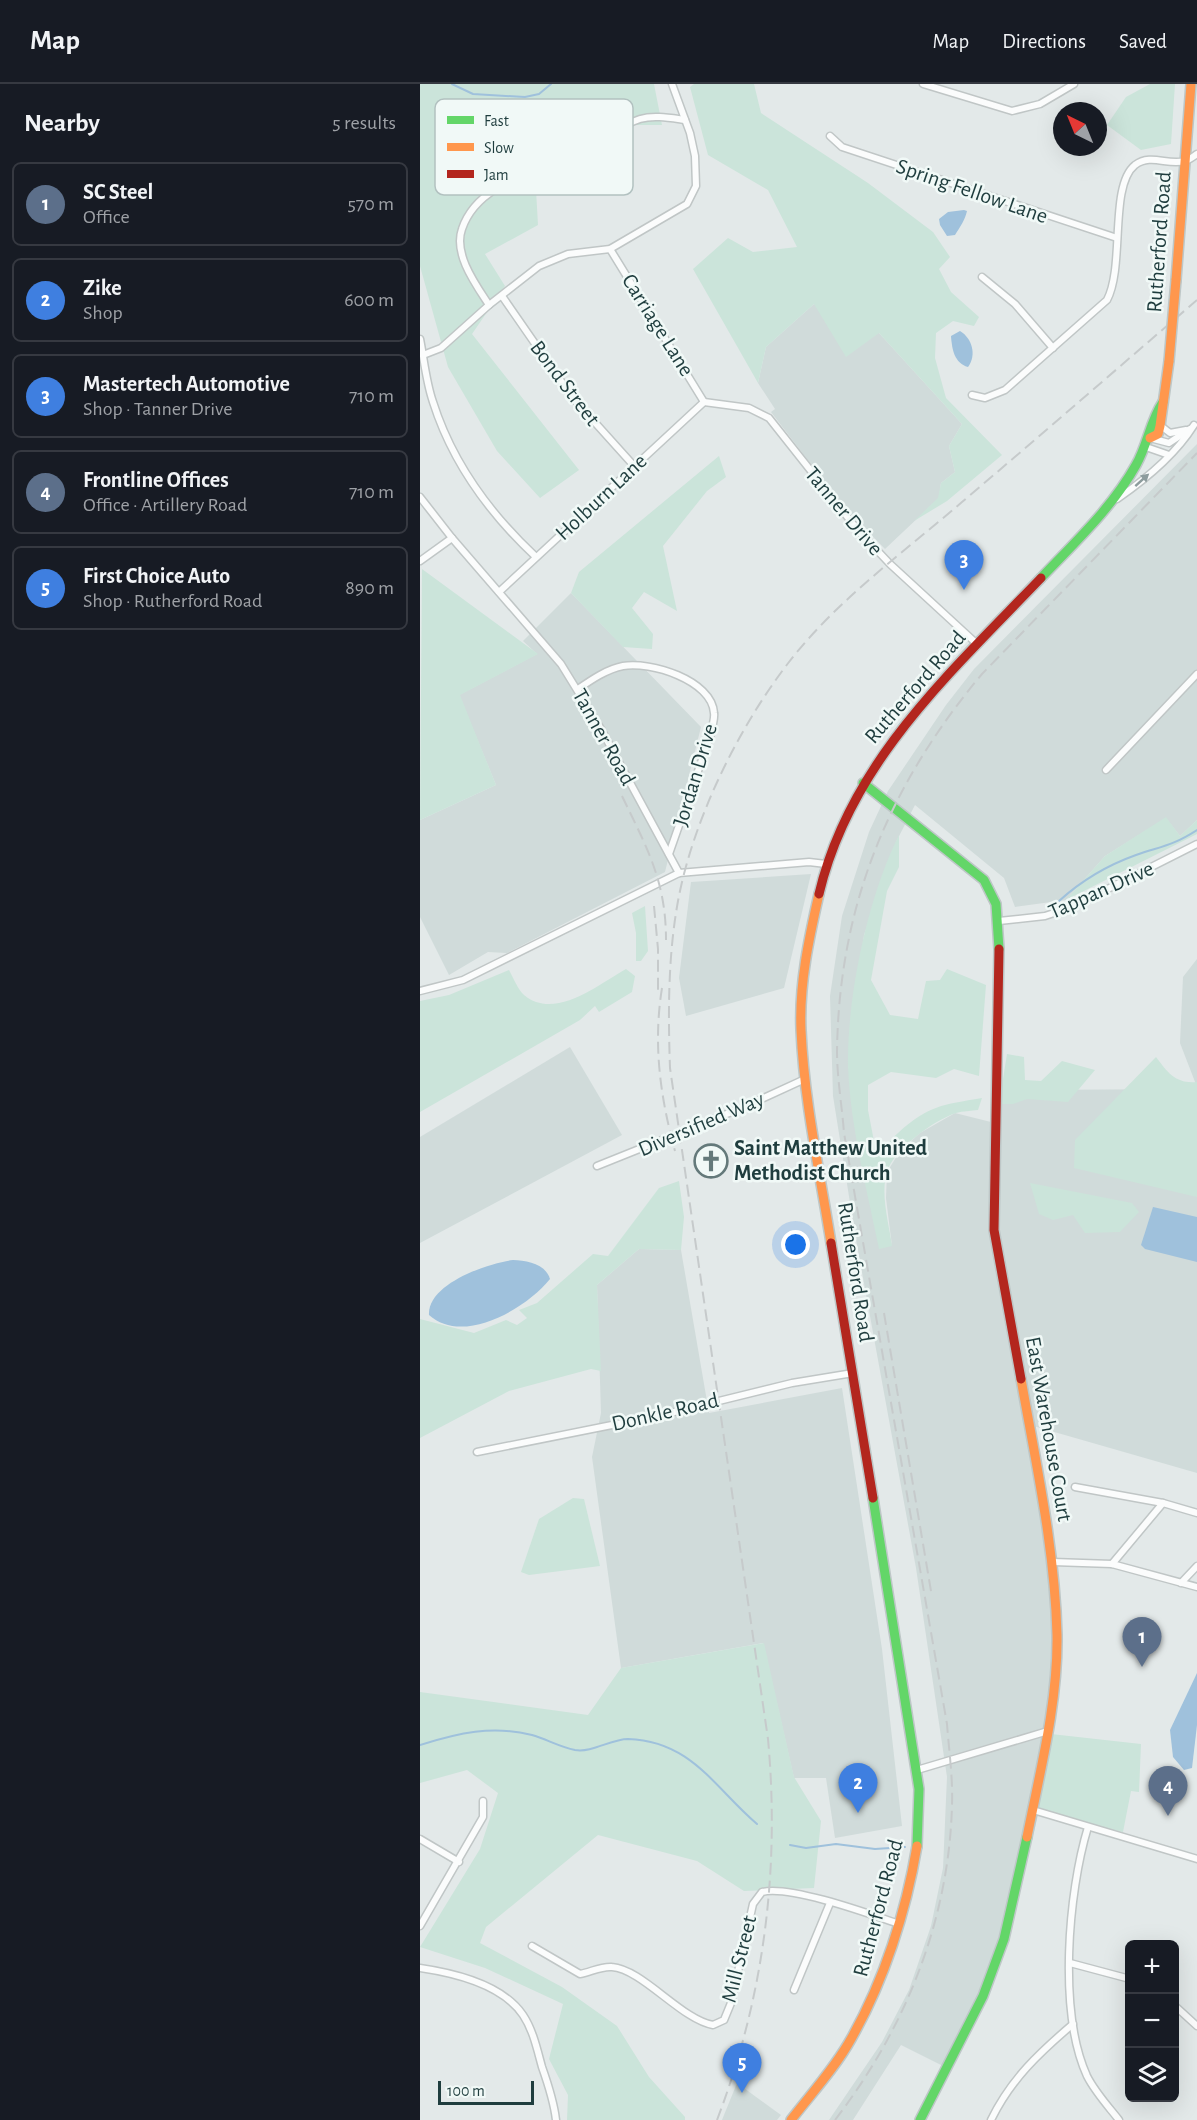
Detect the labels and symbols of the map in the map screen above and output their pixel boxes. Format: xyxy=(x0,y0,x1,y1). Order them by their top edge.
legend xyxy=(435,99,633,195)
north arrow xyxy=(1053,102,1107,156)
text: Fast xyxy=(484,113,509,129)
text: Slow xyxy=(484,140,514,156)
street label: Spring Fellow Lane xyxy=(893,155,1051,227)
text: Jam xyxy=(484,167,509,183)
street label: Rutherford Road xyxy=(1143,171,1175,313)
street label: Carriage Lane xyxy=(618,270,698,380)
street label: Bond Street xyxy=(526,336,604,430)
street label: Holburn Lane xyxy=(551,449,651,545)
street label: Tanner Drive xyxy=(801,462,887,560)
one-way arrow xyxy=(1134,473,1149,487)
pin: 3 xyxy=(944,540,984,590)
street label: Rutherford Road xyxy=(860,626,970,748)
street label: Tanner Road xyxy=(569,685,639,789)
street label: Jordan Drive xyxy=(669,721,721,829)
street label: Tappan Drive xyxy=(1045,857,1157,923)
street label: Diversified Way xyxy=(635,1087,768,1160)
place label: Saint Matthew United Methodist Church xyxy=(734,1137,928,1184)
church icon: Saint Matthew United Methodist Church xyxy=(693,1143,729,1179)
street label: Rutherford Road xyxy=(834,1200,878,1344)
your location xyxy=(781,1230,810,1259)
street label: East Warehouse Court xyxy=(1022,1335,1076,1523)
street label: Donkle Road xyxy=(609,1389,721,1435)
pin: 1 xyxy=(1122,1618,1162,1667)
pin: 2 xyxy=(838,1764,878,1813)
pin: 4 xyxy=(1148,1766,1188,1816)
street label: Rutherford Road xyxy=(849,1837,907,1979)
street label: Mill Street xyxy=(718,1913,760,2005)
pin: 5 xyxy=(722,2044,762,2093)
scale bar xyxy=(438,2078,534,2106)

